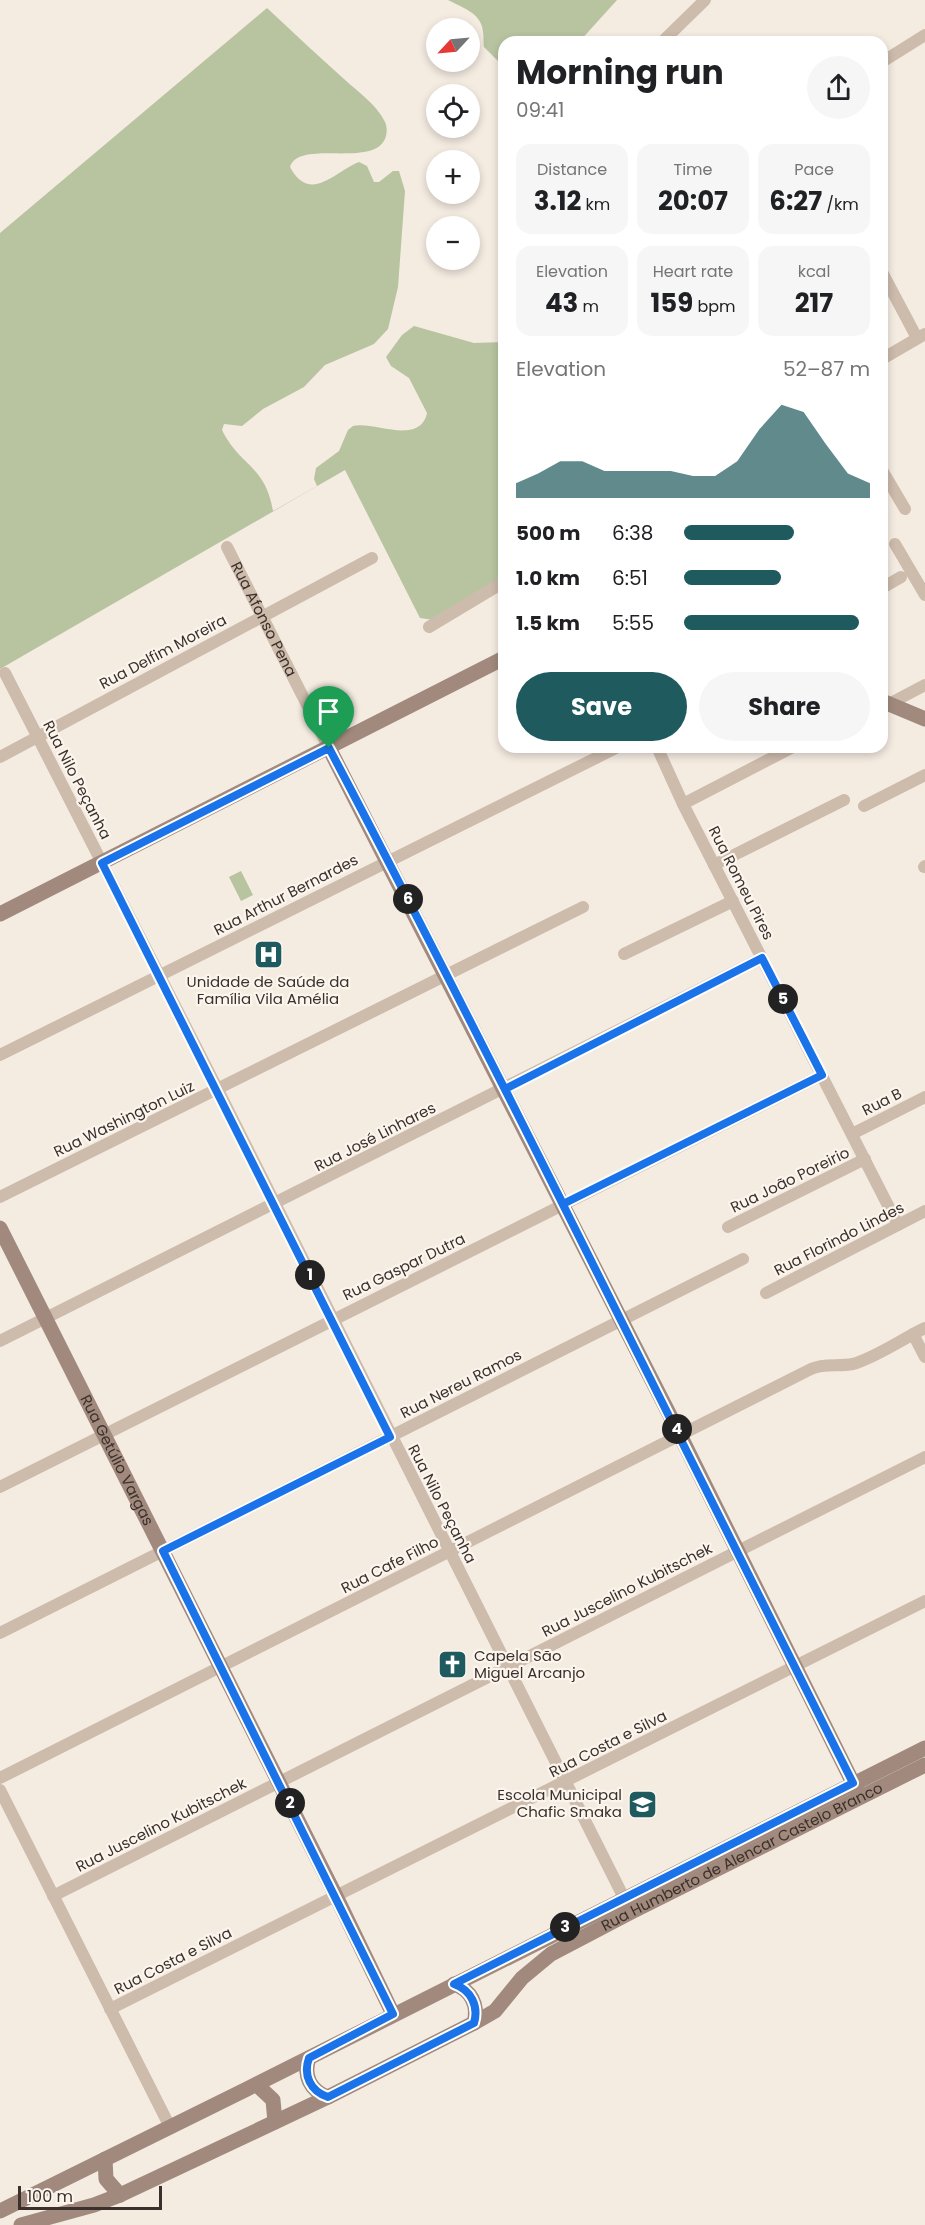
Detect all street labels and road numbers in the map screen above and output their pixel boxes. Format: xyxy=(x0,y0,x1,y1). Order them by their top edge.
street label: Rua Afonso Pena xyxy=(226,558,302,680)
street label: Rua Delfim Moreira xyxy=(95,609,230,694)
street label: Rua Nilo Peçanha xyxy=(38,717,117,843)
street label: Rua Romeu Pires xyxy=(704,822,779,943)
street label: Rua Arthur Bernardes xyxy=(210,849,362,940)
street label: Rua Washington Luiz xyxy=(50,1075,198,1162)
street label: Rua B xyxy=(858,1083,905,1120)
street label: Rua José Linhares xyxy=(310,1097,439,1176)
street label: Rua João Poreirio xyxy=(727,1142,853,1217)
street label: Rua Florindo Lindes xyxy=(770,1197,908,1280)
street label: Rua Gaspar Dutra xyxy=(339,1228,469,1305)
street label: Rua Nereu Ramos xyxy=(397,1344,525,1423)
street label: Rua Getúlio Vargas xyxy=(76,1391,159,1529)
street label: Rua Nilo Peçanha xyxy=(403,1441,482,1567)
street label: Rua Cafe Filho xyxy=(337,1531,442,1598)
street label: Rua Juscelino Kubitschek xyxy=(538,1537,716,1642)
street label: Rua Costa e Silva xyxy=(545,1705,670,1782)
street label: Rua Juscelino Kubitschek xyxy=(72,1772,250,1877)
street label: Rua Humberto de Alencar Castelo Branco xyxy=(597,1777,886,1936)
street label: Rua Costa e Silva xyxy=(110,1922,235,1999)

